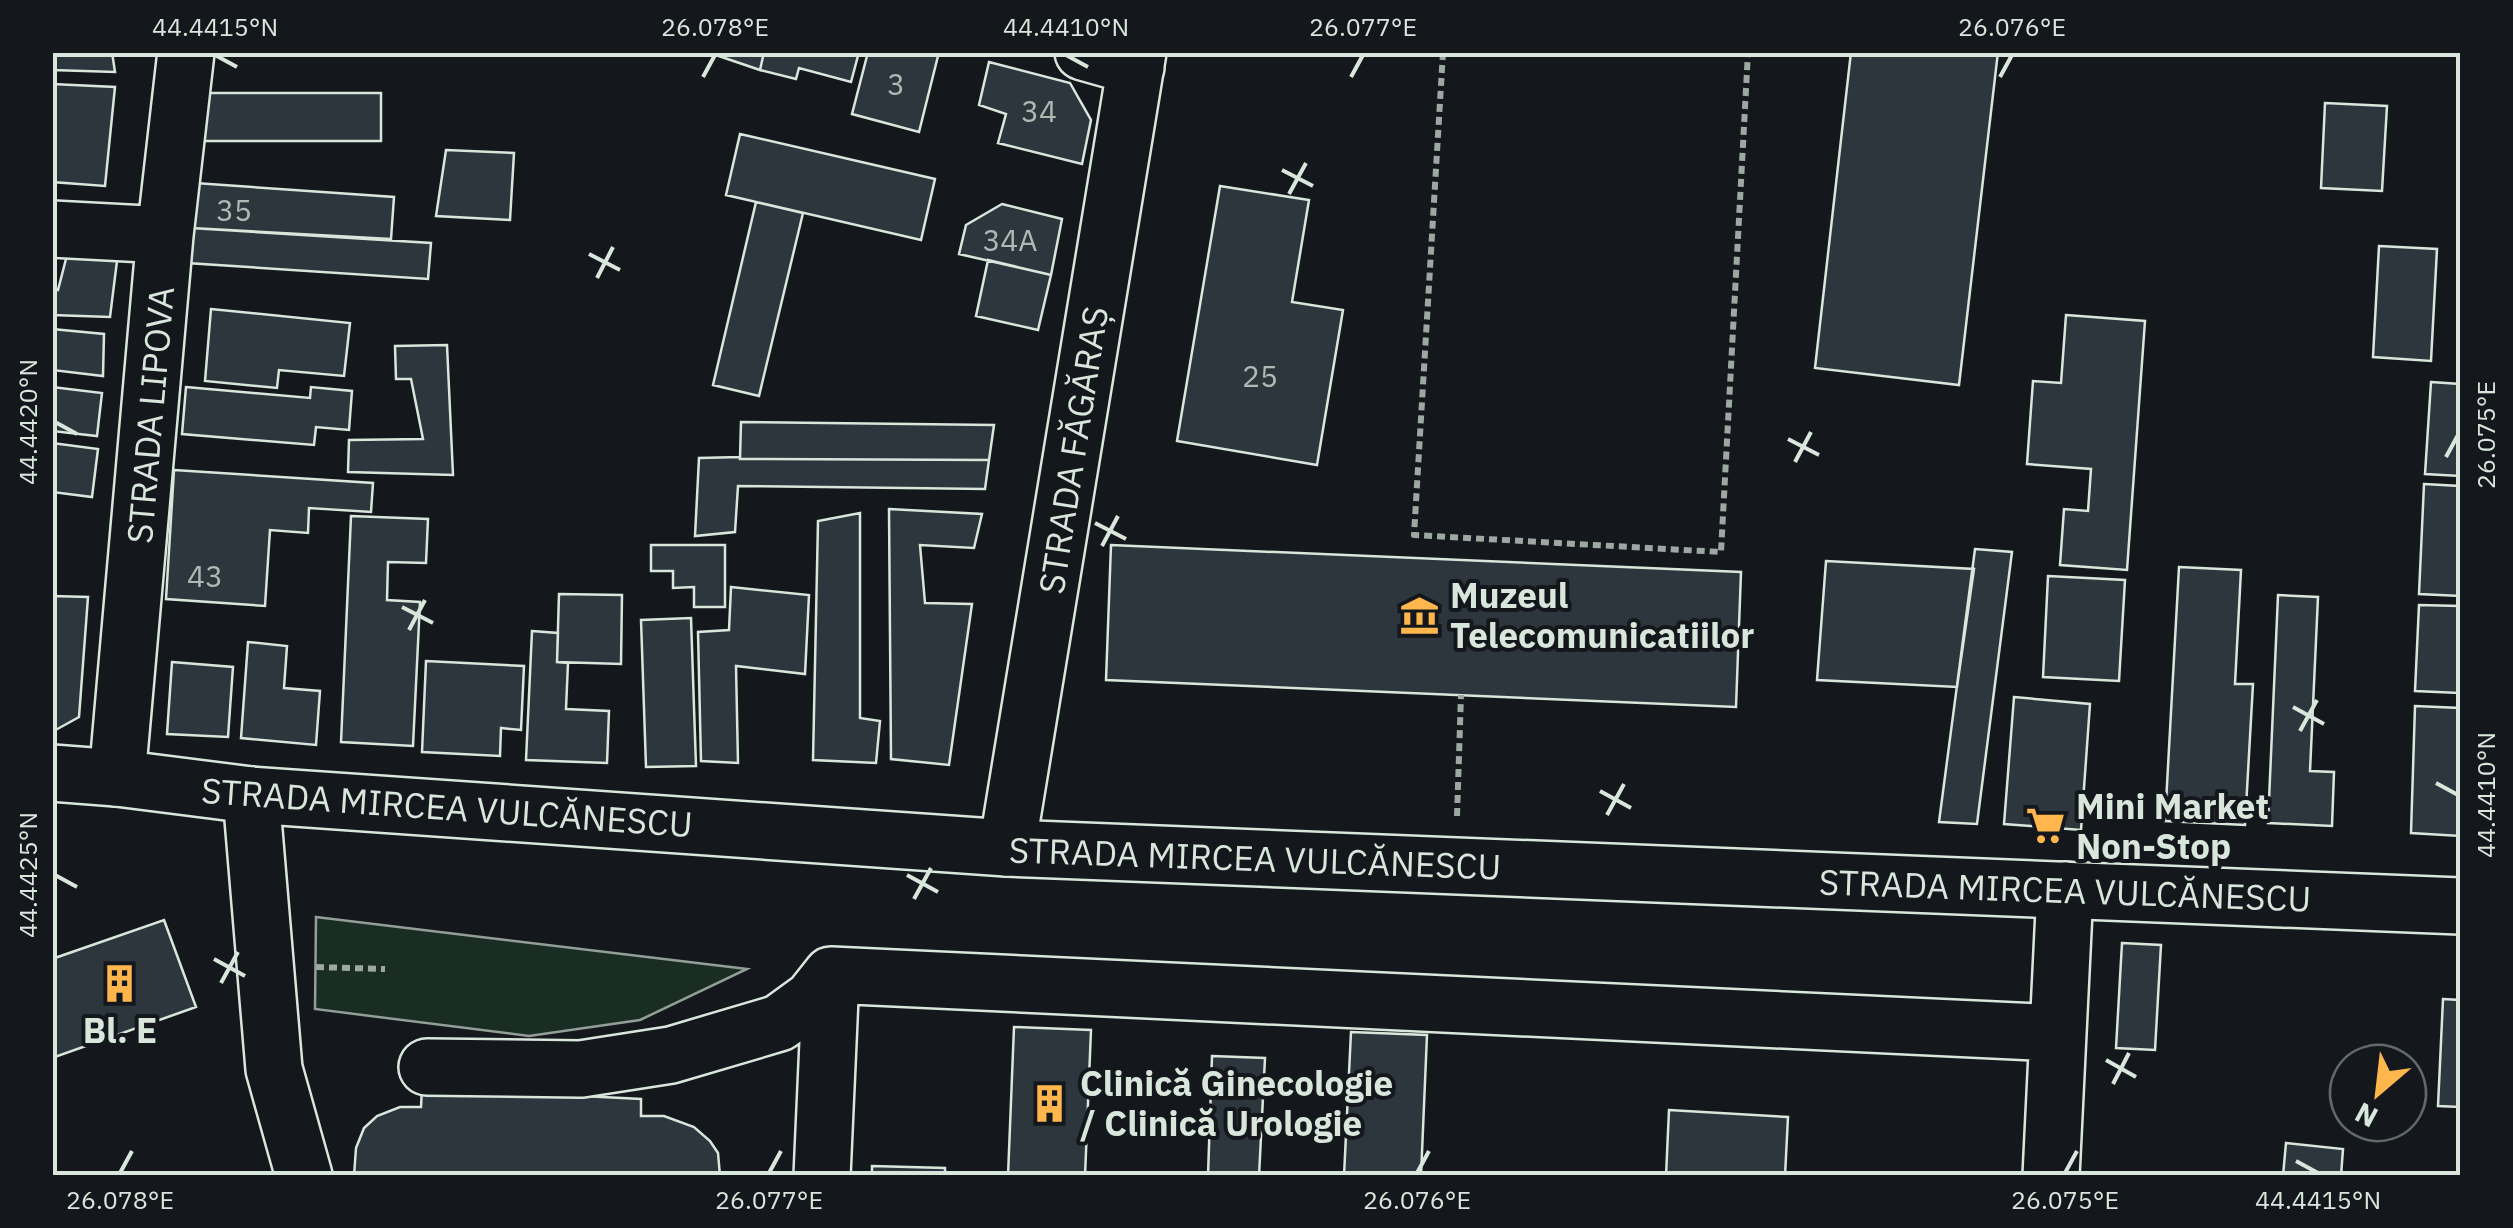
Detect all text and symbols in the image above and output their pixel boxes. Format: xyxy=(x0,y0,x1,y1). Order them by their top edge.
text: 44.4415°N xyxy=(152,10,278,43)
text: 26.078°E xyxy=(661,10,769,43)
text: 44.4410°N xyxy=(1003,10,1129,43)
text: 26.077°E xyxy=(1309,10,1417,43)
text: 26.076°E xyxy=(1958,10,2066,43)
house number: 3 xyxy=(887,64,905,103)
house number: 34 xyxy=(1021,91,1057,130)
house number: 35 xyxy=(216,190,252,229)
house number: 34A xyxy=(982,220,1038,259)
street label: STRADA LIPOVA xyxy=(116,285,184,545)
street label: STRADA FĂGĂRAȘ xyxy=(1028,303,1118,597)
house number: 25 xyxy=(1242,356,1278,395)
text: 44.4420°N xyxy=(11,359,44,485)
text: 26.075°E xyxy=(2469,381,2502,489)
house number: 43 xyxy=(187,556,223,595)
place label: Muzeul Telecomunicatiilor xyxy=(1450,572,1755,658)
museum icon: Muzeul Telecomunicatiilor xyxy=(1399,594,1441,636)
text: 44.4410°N xyxy=(2469,732,2502,858)
street label: STRADA MIRCEA VULCĂNESCU xyxy=(200,767,694,847)
place label: Mini Market Non-Stop xyxy=(2076,783,2269,869)
supermarket icon: Mini Market Non-Stop xyxy=(2025,805,2067,847)
text: 44.4425°N xyxy=(11,812,44,938)
street label: STRADA MIRCEA VULCĂNESCU xyxy=(1008,826,1502,890)
street label: STRADA MIRCEA VULCĂNESCU xyxy=(1818,858,2312,922)
building icon: Bl. E xyxy=(99,962,141,1004)
place label: Bl. E xyxy=(83,1007,157,1053)
north arrow xyxy=(2328,1043,2428,1143)
place label: Clinică Ginecologie / Clinică Urologie xyxy=(1080,1060,1393,1146)
building icon: Clinică Ginecologie / Clinică Urologie xyxy=(1029,1082,1071,1124)
text: N xyxy=(2348,1094,2384,1137)
text: 26.078°E xyxy=(66,1183,174,1216)
text: 26.077°E xyxy=(715,1183,823,1216)
text: 26.076°E xyxy=(1363,1183,1471,1216)
text: 26.075°E xyxy=(2011,1183,2119,1216)
text: 44.4415°N xyxy=(2255,1183,2381,1216)

